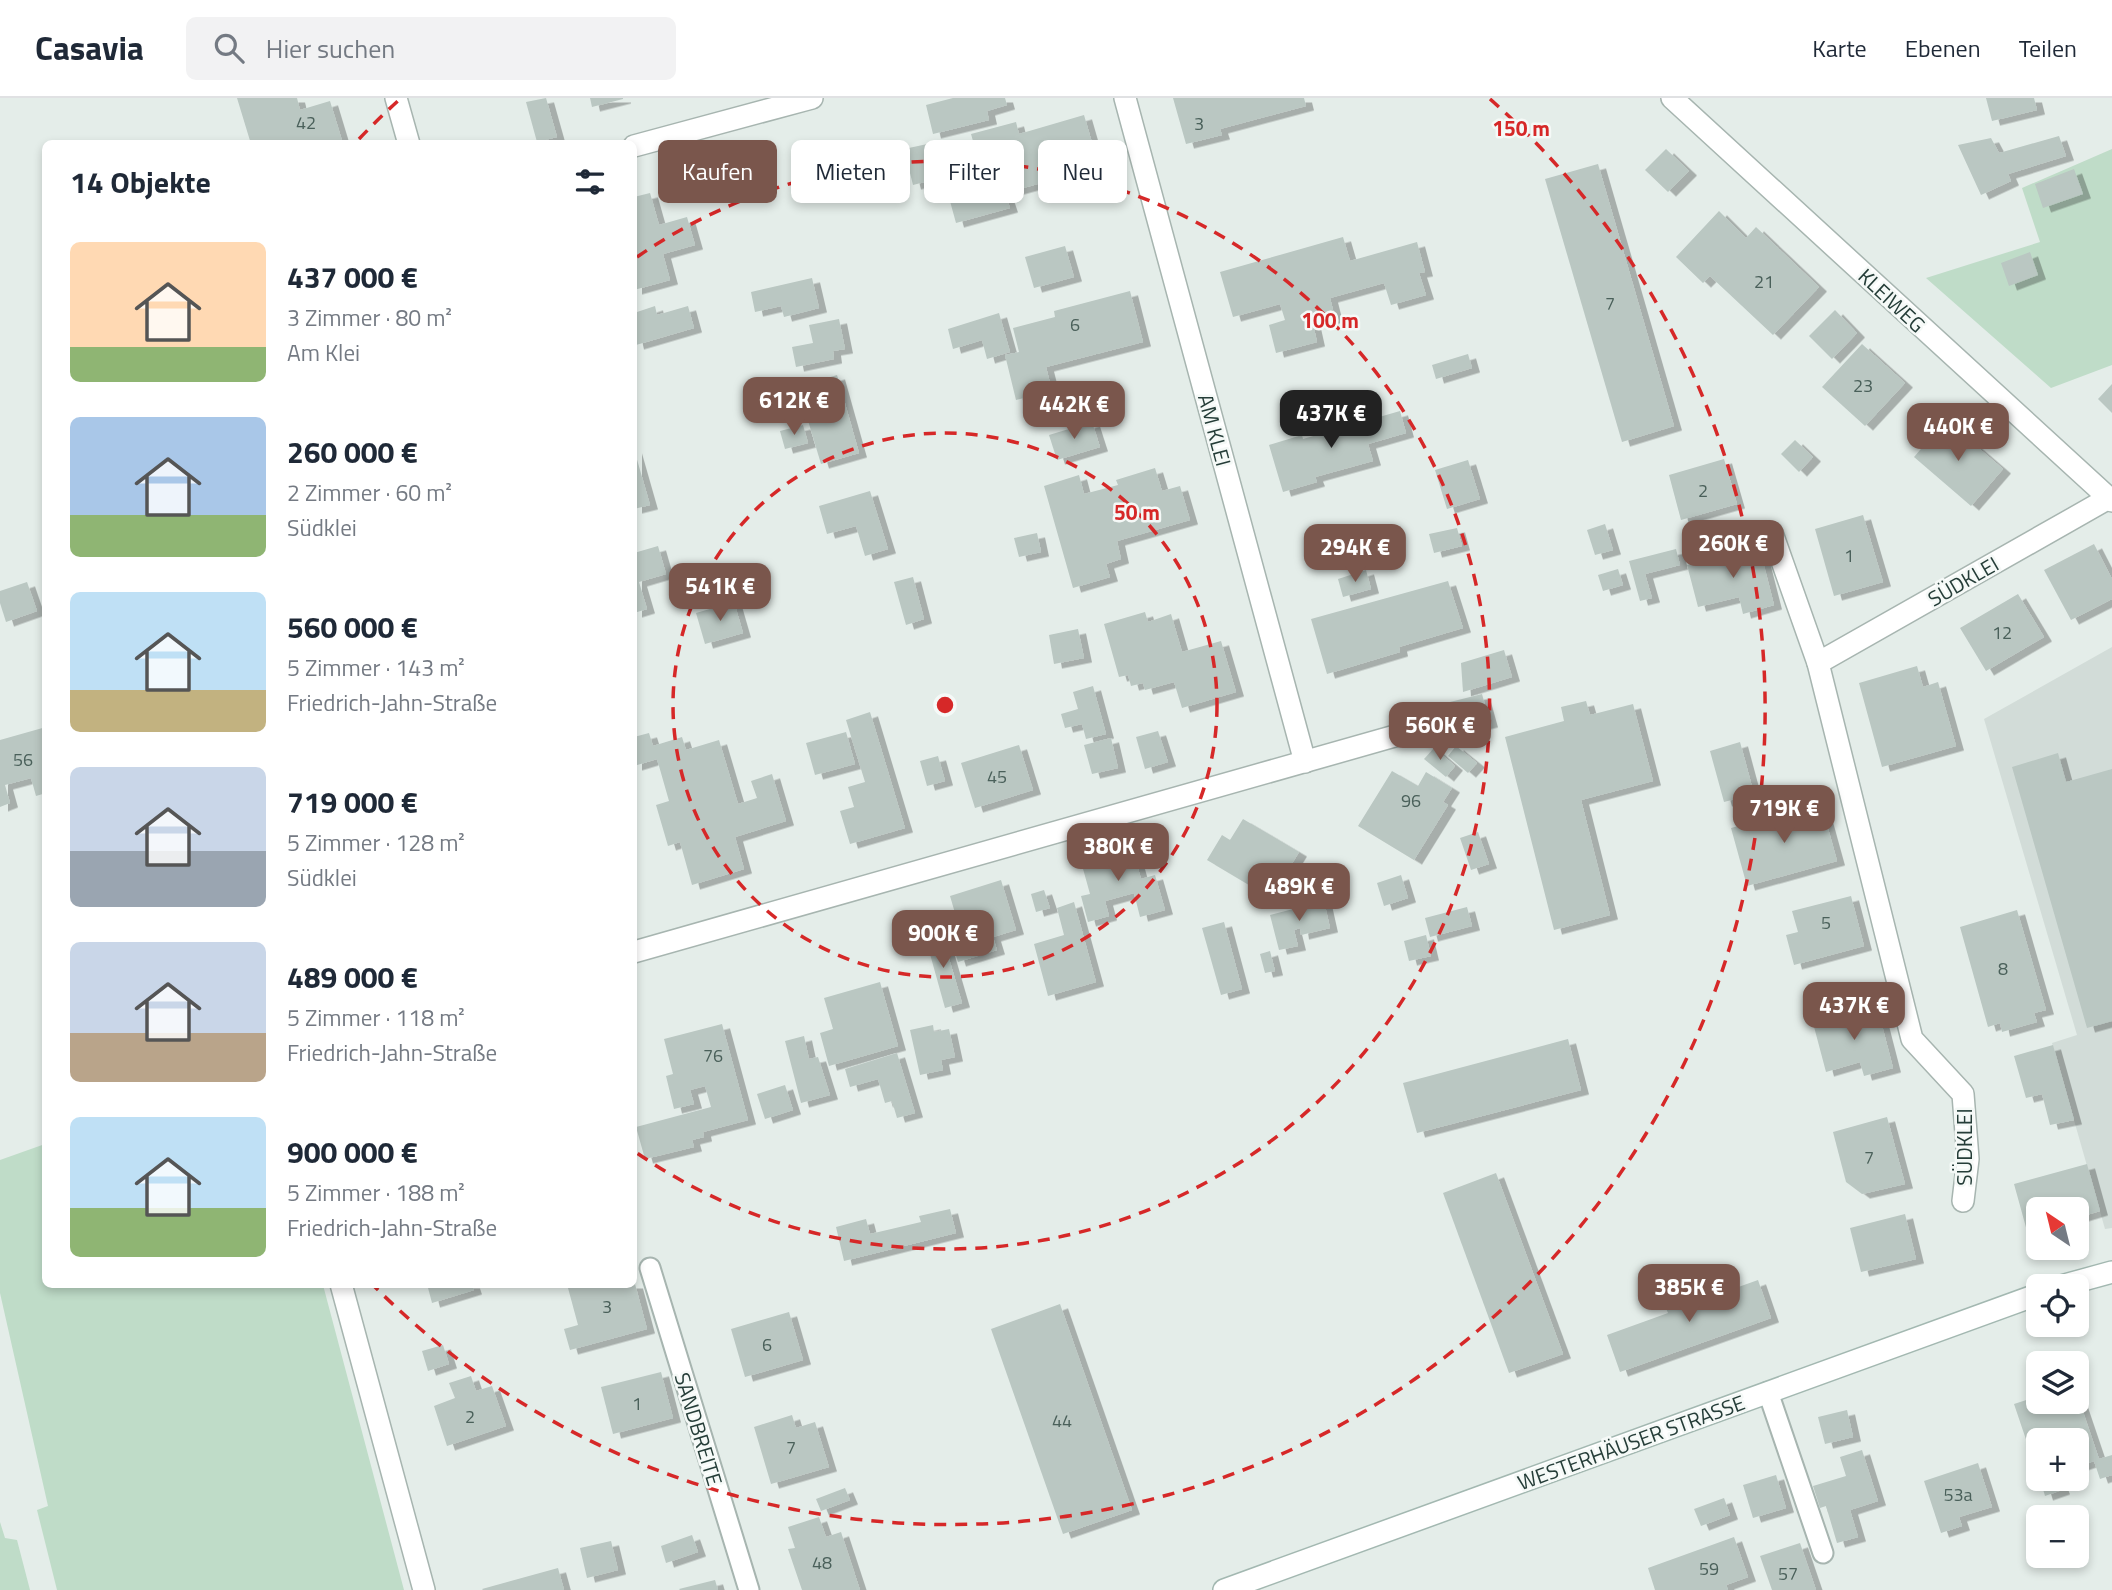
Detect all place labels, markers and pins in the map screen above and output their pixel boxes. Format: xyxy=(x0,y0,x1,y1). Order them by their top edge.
pin: 612K € xyxy=(737,378,851,437)
pin: 442K € xyxy=(1017,382,1131,441)
pin: 437K € xyxy=(1274,390,1388,450)
pin: 440K € xyxy=(1901,404,2015,463)
pin: 260K € xyxy=(1676,520,1790,580)
pin: 294K € xyxy=(1298,524,1412,584)
pin: 541K € xyxy=(663,564,777,623)
centre of rings xyxy=(933,693,957,717)
pin: 560K € xyxy=(1383,702,1497,762)
pin: 719K € xyxy=(1727,786,1841,845)
pin: 380K € xyxy=(1061,824,1175,883)
pin: 489K € xyxy=(1242,864,1356,923)
pin: 900K € xyxy=(886,910,1000,970)
pin: 437K € xyxy=(1797,982,1911,1042)
pin: 385K € xyxy=(1632,1264,1746,1324)

